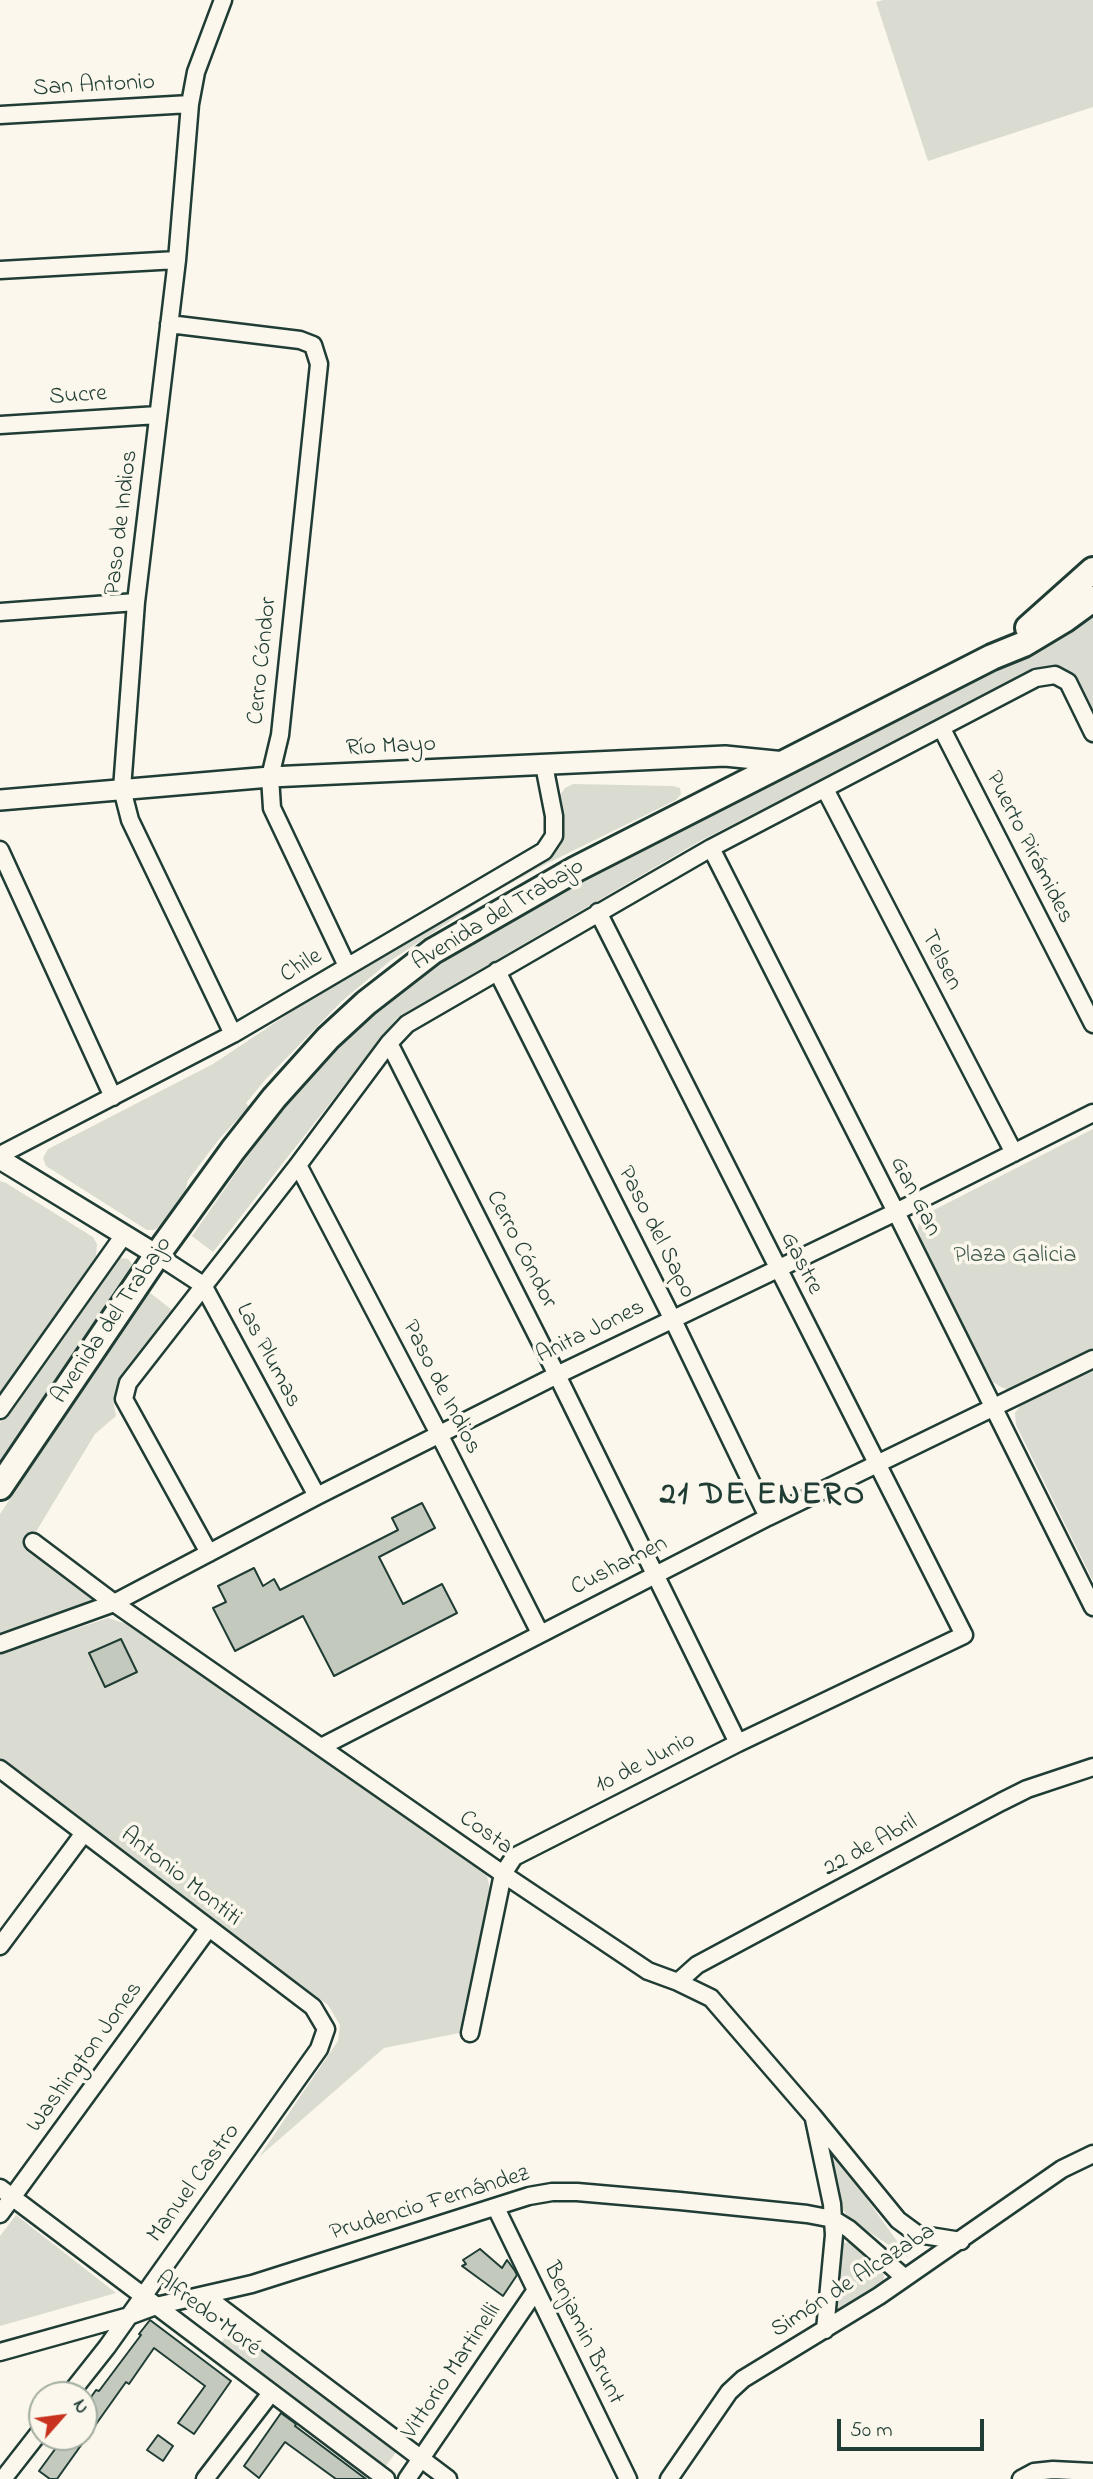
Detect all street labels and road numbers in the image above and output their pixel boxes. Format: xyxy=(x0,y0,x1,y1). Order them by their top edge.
street label: San Antonio xyxy=(32,69,156,105)
street label: Sucre xyxy=(48,381,108,413)
street label: Paso de Indios xyxy=(100,449,146,597)
street label: Cerro Cóndor xyxy=(243,596,285,726)
street label: Río Mayo xyxy=(345,731,437,765)
street label: Puerto Pirámides xyxy=(977,767,1079,929)
street label: Avenida del Trabajo xyxy=(408,853,590,979)
street label: Telsen xyxy=(913,926,967,996)
street label: Chile xyxy=(276,943,328,991)
street label: Gan Gan xyxy=(882,1152,946,1242)
street label: Paso del Sapo xyxy=(609,1162,701,1304)
street label: Cerro Cóndor xyxy=(478,1186,562,1314)
street label: Gastre xyxy=(772,1228,828,1300)
street label: Avenida del Trabajo xyxy=(46,1232,180,1410)
street label: Anita Jones xyxy=(532,1294,650,1372)
street label: Las Plumas xyxy=(228,1299,306,1413)
street label: Paso de Indios xyxy=(394,1316,486,1460)
street label: Cushamen xyxy=(567,1530,673,1604)
street label: 10 de Junio xyxy=(591,1727,701,1801)
street label: Costa xyxy=(453,1805,517,1863)
street label: 22 de Abril xyxy=(819,1809,923,1885)
street label: Antonio Montiti xyxy=(114,1822,246,1934)
street label: Washington Jones xyxy=(22,1977,150,2139)
street label: Manuel Castro xyxy=(142,2119,248,2249)
street label: Prudencio Fernández xyxy=(327,2161,533,2249)
street label: Simón de Alcazaba xyxy=(766,2218,942,2346)
street label: Benjamin Brunt xyxy=(535,2258,629,2410)
street label: Alfredo Moré xyxy=(149,2266,265,2364)
street label: Vittorio Martinelli xyxy=(397,2298,509,2446)

